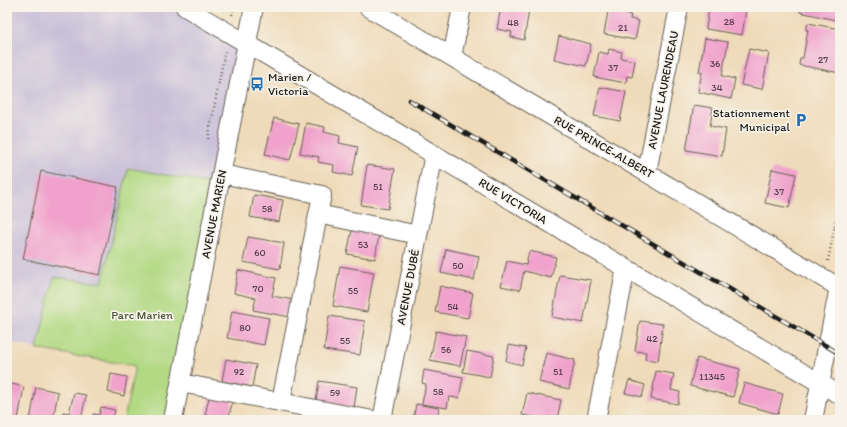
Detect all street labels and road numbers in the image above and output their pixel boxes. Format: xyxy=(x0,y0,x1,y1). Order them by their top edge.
street label: AVENUE LAURENDEAU xyxy=(645,30,681,150)
street label: RUE PRINCE-ALBERT xyxy=(552,113,657,181)
street label: AVENUE MARIEN xyxy=(199,169,229,259)
street label: RUE VICTORIA xyxy=(476,175,550,227)
street label: AVENUE DUBÉ xyxy=(394,248,422,326)

